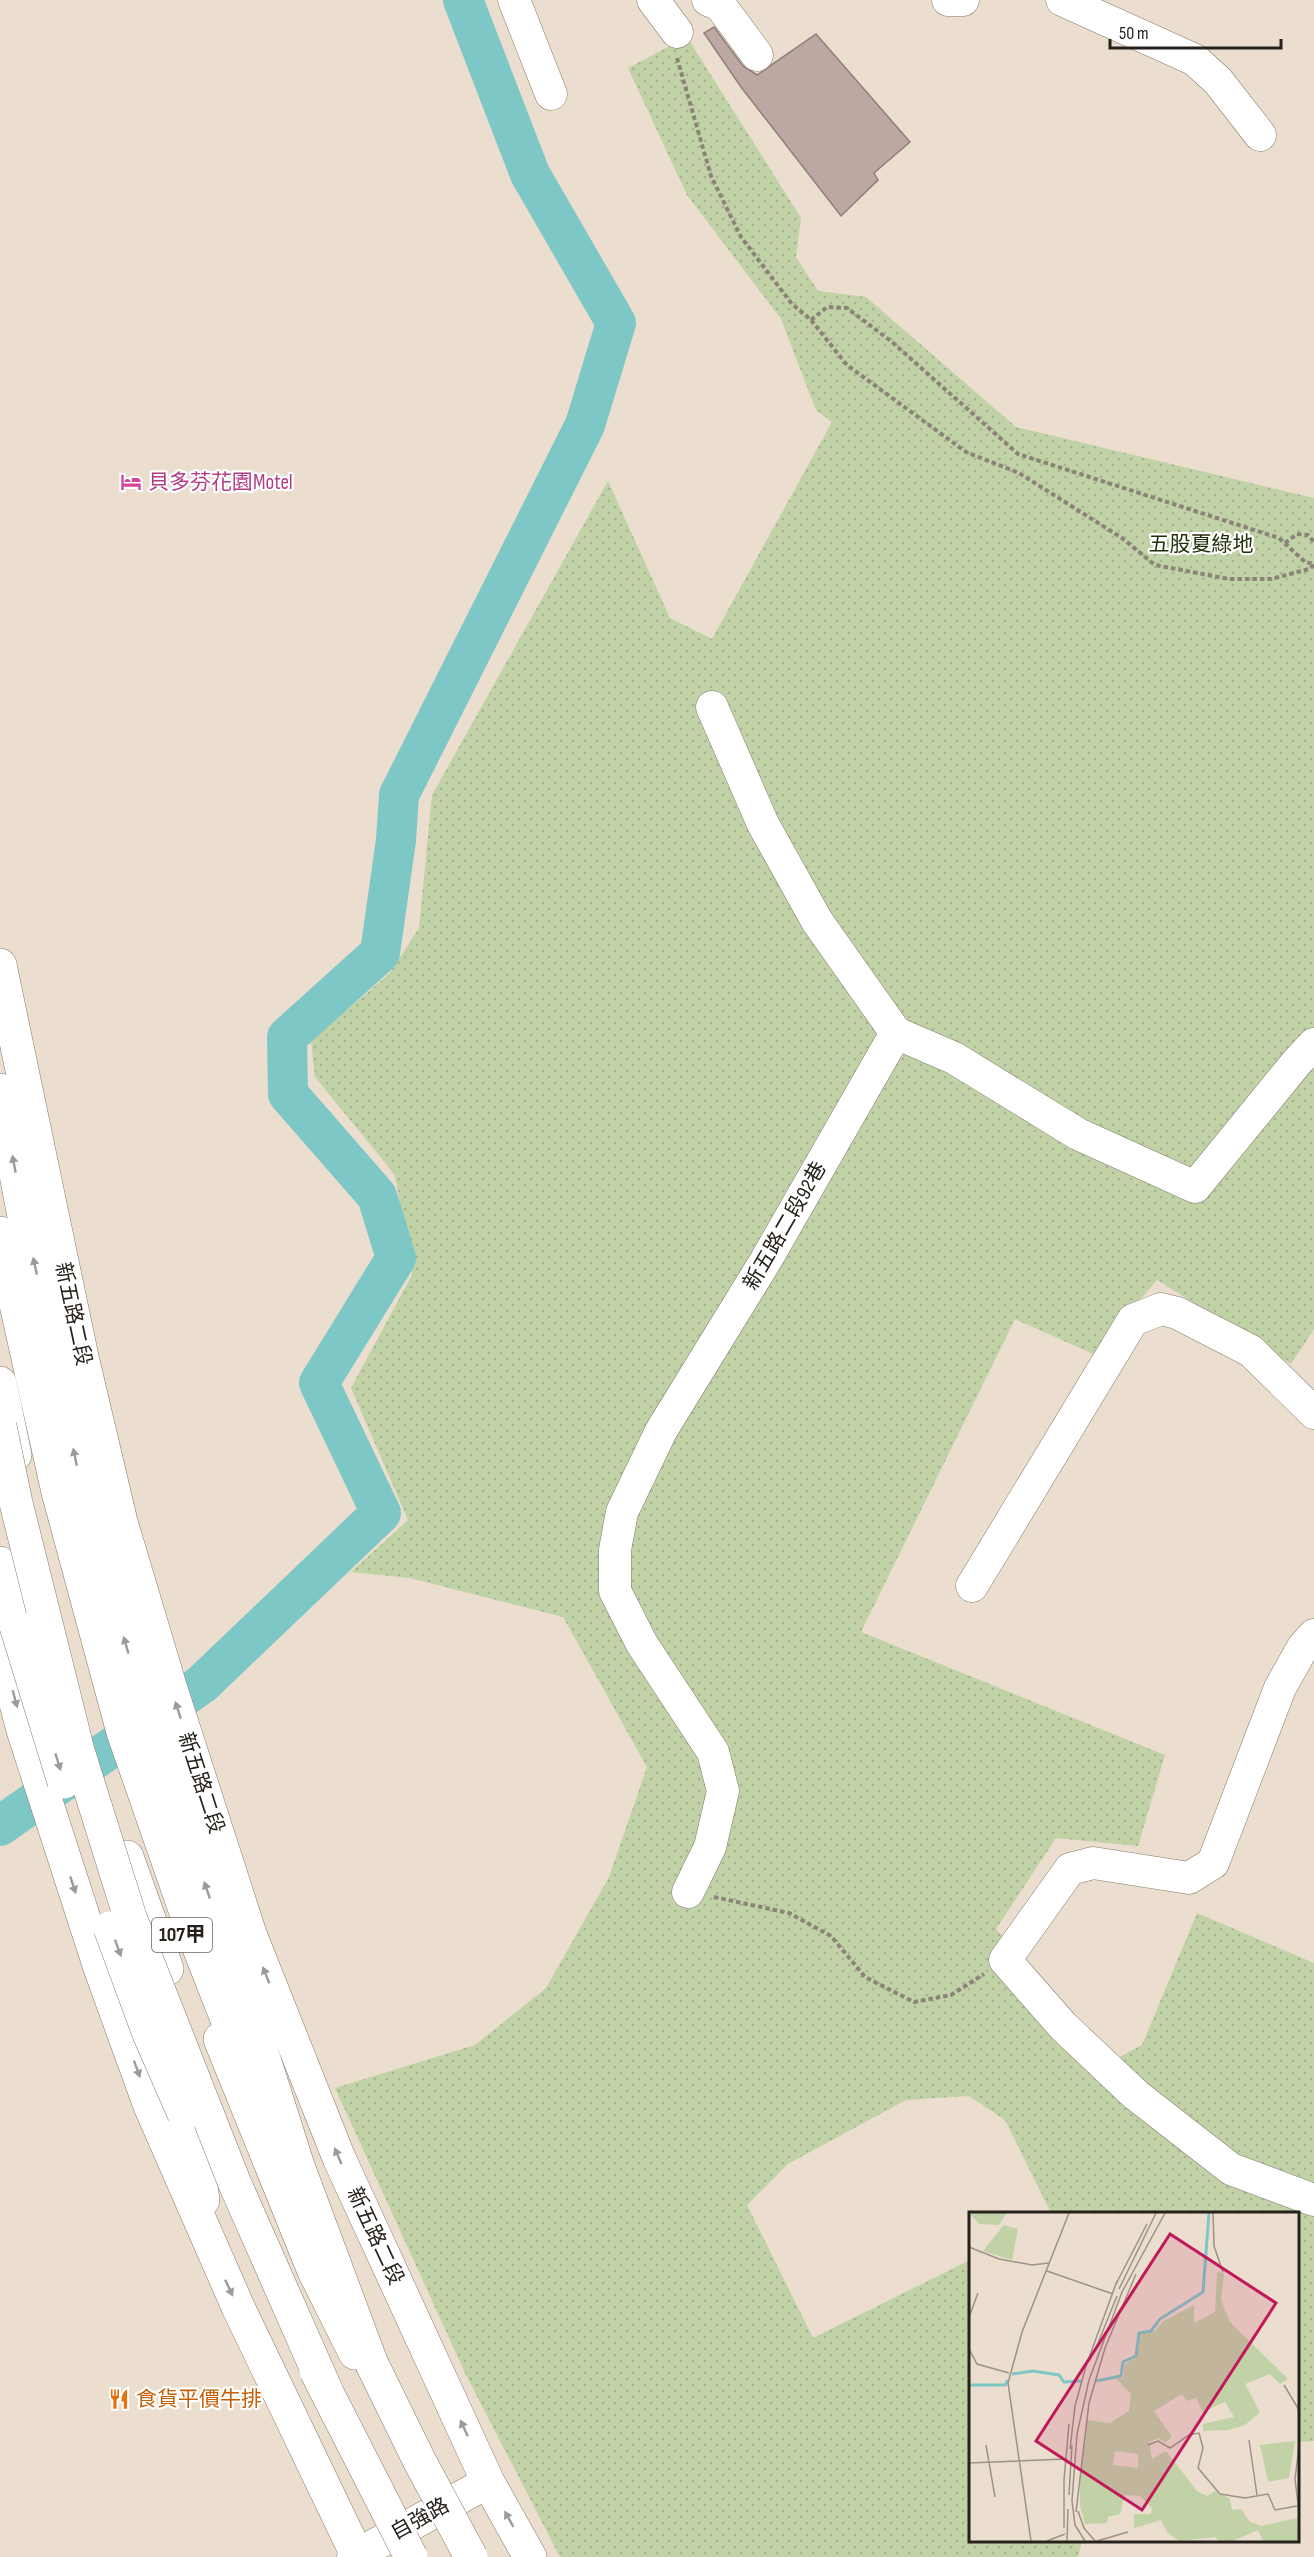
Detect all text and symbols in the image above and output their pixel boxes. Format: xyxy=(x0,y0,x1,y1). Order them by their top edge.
scale bar xyxy=(1110,12,1281,50)
text: 50 m xyxy=(1119,23,1149,44)
hotel icon: 貝多芬花園Motel xyxy=(119,470,143,494)
place label: 貝多芬花園Motel xyxy=(148,470,293,495)
park label: 五股夏綠地 xyxy=(1149,532,1254,557)
one-way arrow xyxy=(9,1155,18,1174)
street label: 新五路二段92巷 xyxy=(738,1157,832,1295)
one-way arrow xyxy=(29,1257,39,1276)
street label: 新五路二段 xyxy=(50,1260,96,1368)
one-way arrow xyxy=(70,1447,79,1466)
one-way arrow xyxy=(121,1636,130,1654)
one-way arrow xyxy=(11,1690,20,1708)
one-way arrow xyxy=(172,1701,182,1719)
street label: 新五路二段 xyxy=(173,1729,229,1837)
one-way arrow xyxy=(54,1753,63,1771)
one-way arrow xyxy=(69,1876,78,1894)
one-way arrow xyxy=(201,1881,211,1899)
road number: 107甲 xyxy=(152,1918,212,1952)
one-way arrow xyxy=(113,1939,123,1957)
one-way arrow xyxy=(261,1965,271,1983)
one-way arrow xyxy=(132,2061,142,2079)
one-way arrow xyxy=(333,2147,342,2165)
street label: 新五路二段 xyxy=(341,2183,409,2289)
inset map xyxy=(969,2212,1299,2542)
one-way arrow xyxy=(224,2279,233,2296)
restaurant icon: 食貨平價牛排 xyxy=(107,2387,131,2411)
place label: 食貨平價牛排 xyxy=(136,2387,262,2412)
one-way arrow xyxy=(459,2420,468,2437)
street label: 自強路 xyxy=(386,2493,454,2545)
one-way arrow xyxy=(504,2510,514,2527)

